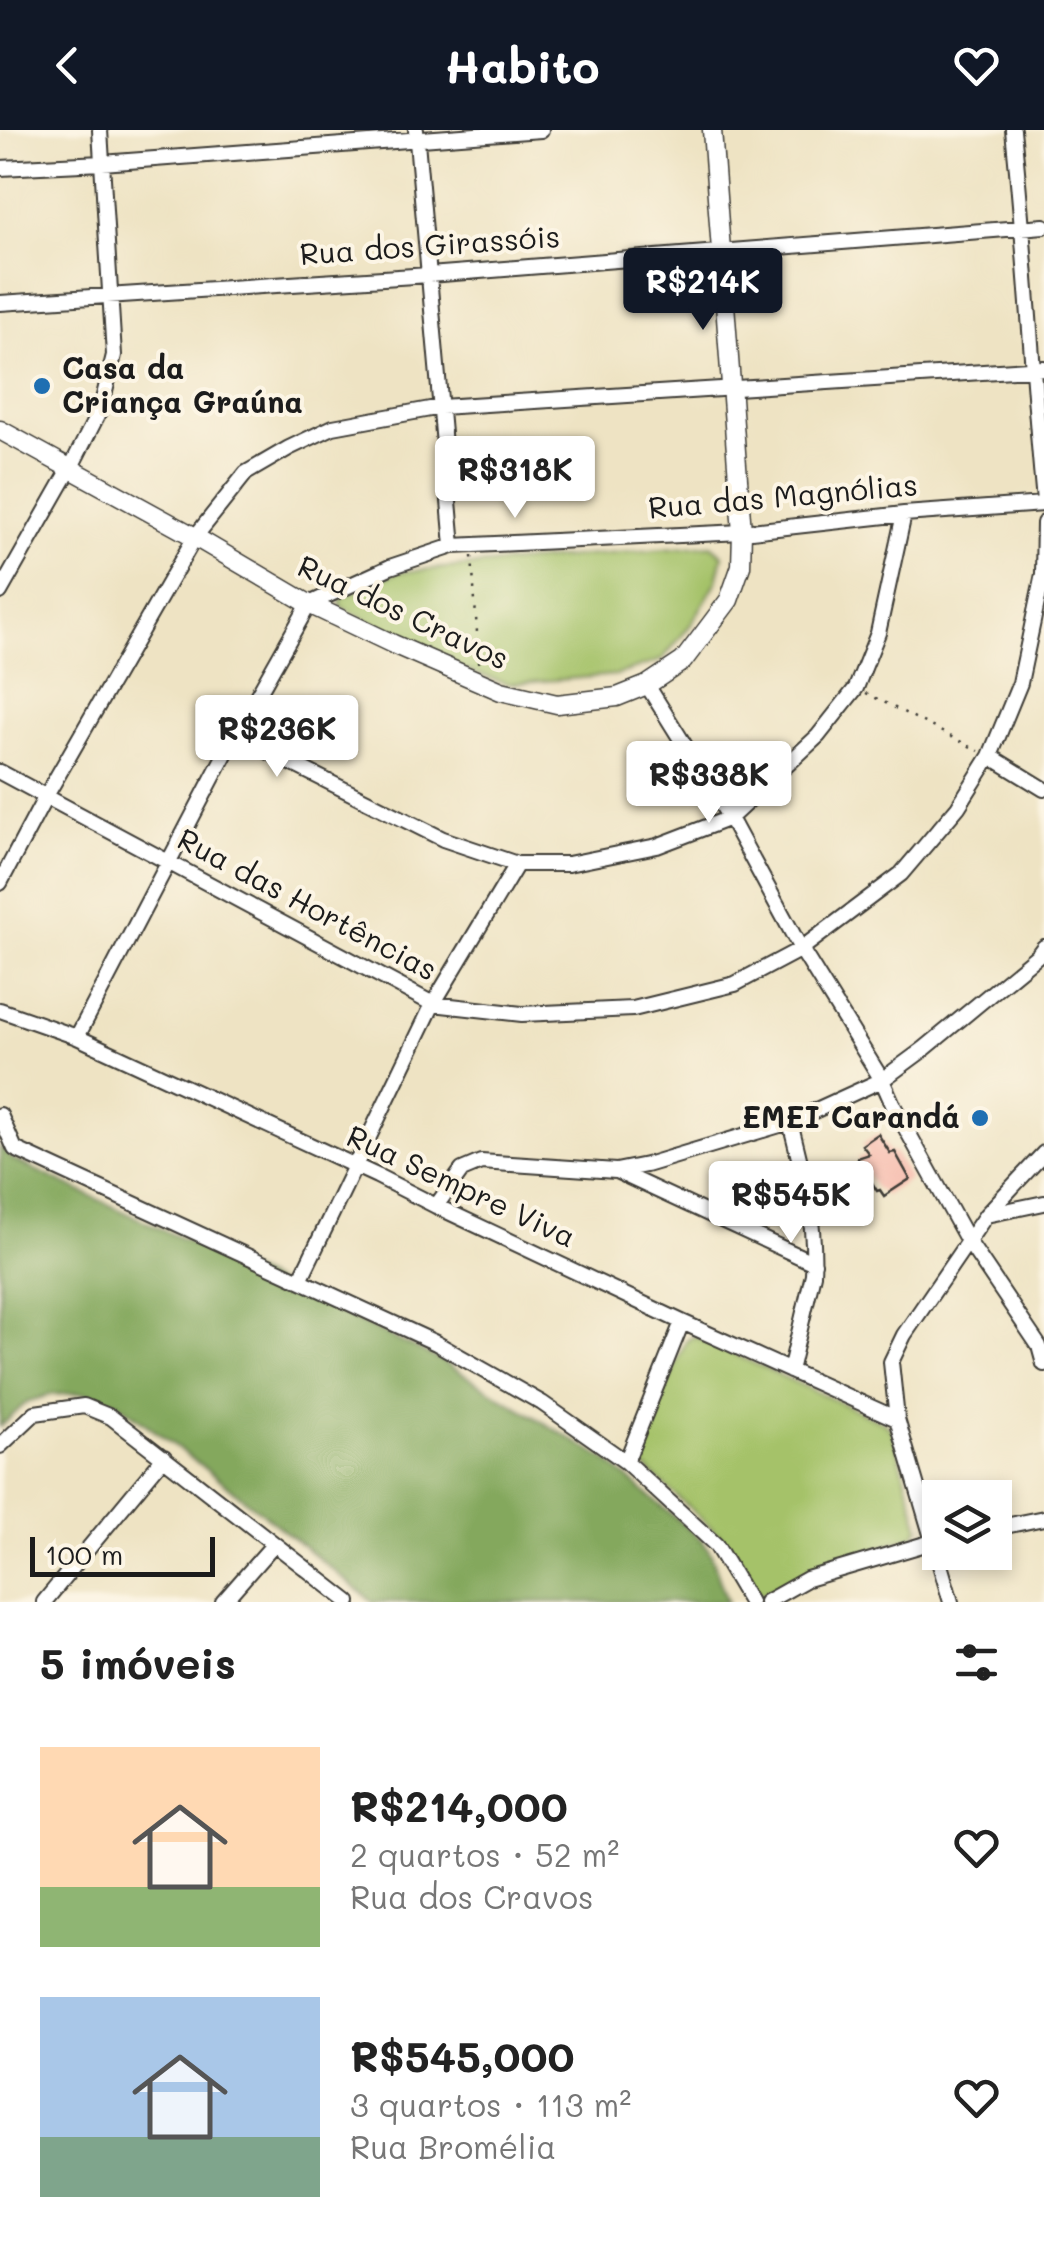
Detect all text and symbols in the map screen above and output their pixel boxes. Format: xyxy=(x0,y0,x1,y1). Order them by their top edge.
text: Habito xyxy=(445,36,599,94)
icon: back xyxy=(40,38,95,93)
icon: heart xyxy=(949,38,1004,93)
street label: Rua dos Girassóis xyxy=(298,215,561,273)
pin: R$214K xyxy=(622,248,784,333)
text: R$214K xyxy=(645,259,761,301)
place label: Casa da Criança Graúna xyxy=(62,347,303,421)
marker: Casa da Criança Graúna xyxy=(31,375,53,397)
pin: R$318K xyxy=(434,436,596,521)
text: R$318K xyxy=(457,447,573,489)
street label: Rua das Magnólias xyxy=(646,463,919,527)
street label: Rua dos Cravos xyxy=(292,545,516,678)
pin: R$236K xyxy=(196,695,358,780)
text: R$236K xyxy=(217,706,337,748)
pin: R$338K xyxy=(628,741,790,826)
text: R$338K xyxy=(648,752,770,794)
street label: Rua das Hortências xyxy=(171,818,445,989)
place label: EMEI Carandá xyxy=(742,1096,960,1136)
marker: EMEI Carandá xyxy=(969,1107,991,1129)
street label: Rua Sempre Viva xyxy=(341,1115,583,1256)
pin: R$545K xyxy=(710,1161,872,1246)
text: R$545K xyxy=(731,1172,851,1214)
map controls xyxy=(922,1480,1012,1570)
button: layers xyxy=(922,1480,1012,1570)
scale bar xyxy=(30,1532,215,1576)
text: 100 m xyxy=(45,1536,123,1572)
text: 5 imóveis xyxy=(40,1635,236,1690)
icon: filters xyxy=(949,1635,1004,1690)
text: R$214,000 xyxy=(350,1778,568,1833)
icon: home xyxy=(120,1787,240,1907)
icon: heart xyxy=(949,1820,1004,1875)
text: 2 quartos · 52 m² xyxy=(350,1833,619,1875)
text: Rua dos Cravos xyxy=(350,1875,594,1917)
text: R$545,000 xyxy=(350,2028,575,2083)
icon: home xyxy=(120,2037,240,2157)
icon: heart xyxy=(949,2070,1004,2125)
text: 3 quartos · 113 m² xyxy=(350,2083,631,2125)
text: Rua Bromélia xyxy=(350,2125,556,2167)

